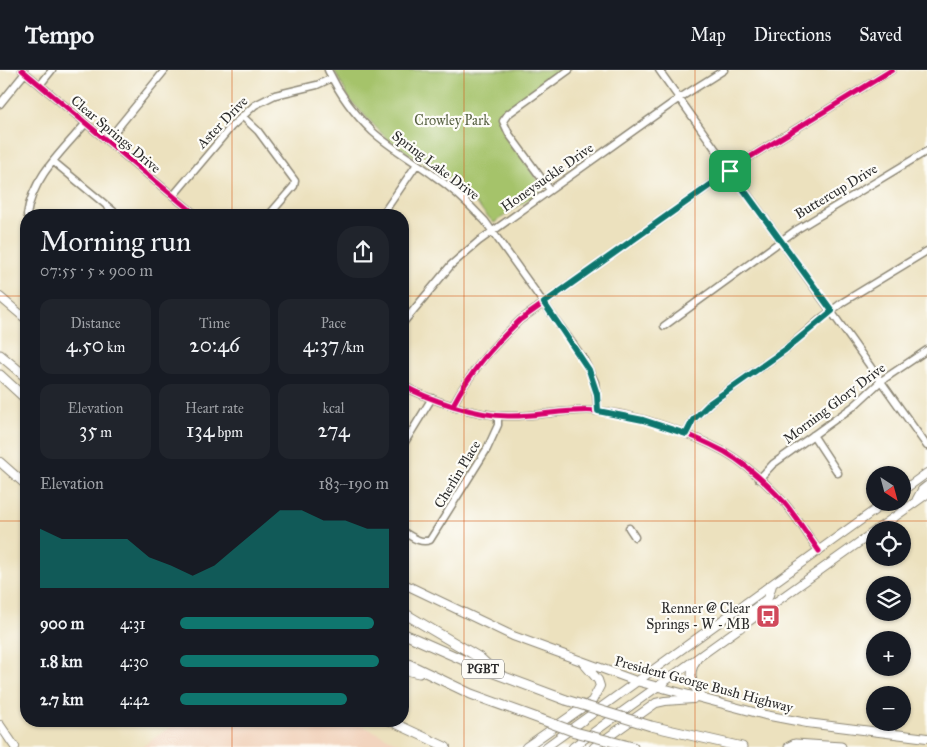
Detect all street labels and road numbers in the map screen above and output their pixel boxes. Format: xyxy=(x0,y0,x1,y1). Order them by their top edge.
street label: Clear Springs Drive xyxy=(67,92,164,177)
street label: Aster Drive xyxy=(193,93,251,153)
street label: Spring Lake Drive xyxy=(389,127,483,204)
street label: Honeysuckle Drive xyxy=(498,139,597,216)
street label: Buttercup Drive xyxy=(792,160,881,223)
street label: Morning Glory Drive xyxy=(780,359,889,447)
street label: Cherlin Place xyxy=(431,437,484,511)
street label: President George Bush Highway xyxy=(613,652,795,717)
road number: PGBT xyxy=(462,660,504,678)

